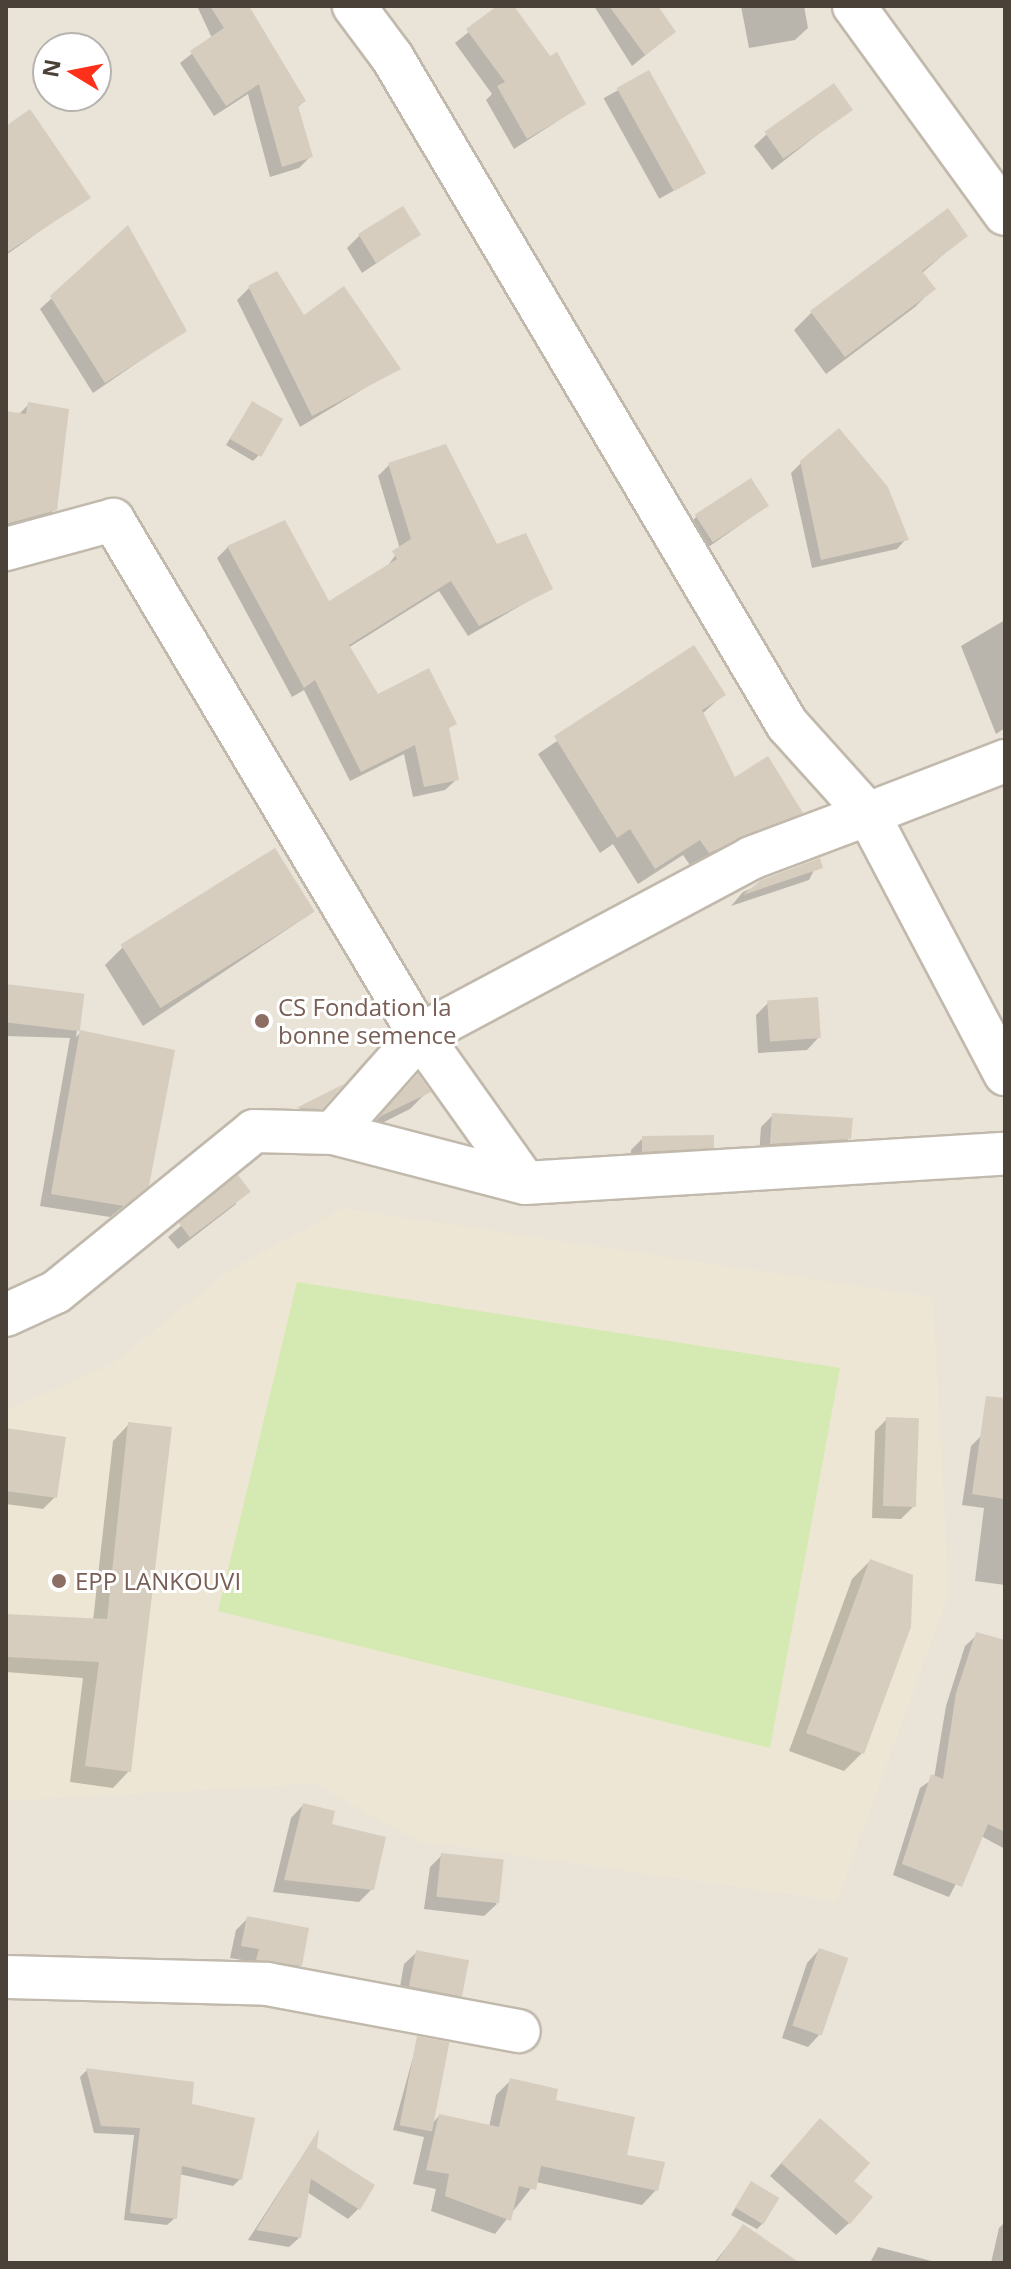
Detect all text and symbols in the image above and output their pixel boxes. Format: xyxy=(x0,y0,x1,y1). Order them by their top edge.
north arrow xyxy=(32,32,112,112)
text: N xyxy=(34,57,67,80)
place label: CS Fondation la bonne semence xyxy=(278,993,457,1049)
marker: CS Fondation la bonne semence xyxy=(253,1012,271,1030)
place label: EPP LANKOUVI xyxy=(75,1567,241,1595)
marker: EPP LANKOUVI xyxy=(50,1572,68,1590)

